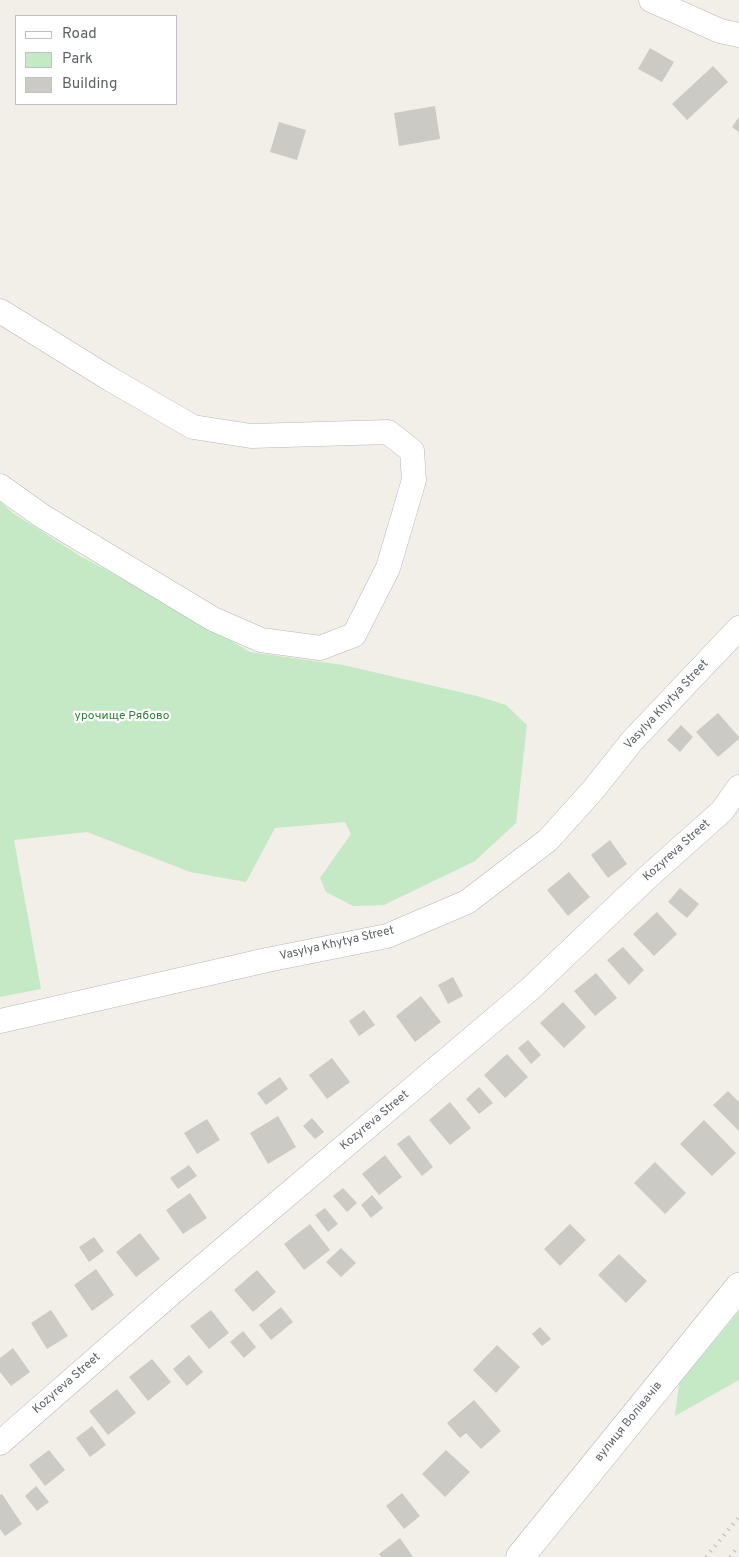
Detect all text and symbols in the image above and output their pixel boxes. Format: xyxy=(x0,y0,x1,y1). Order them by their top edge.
legend xyxy=(15,15,178,105)
text: Road xyxy=(62,25,97,44)
text: Park xyxy=(62,50,93,69)
text: Building xyxy=(62,75,117,94)
street label: Vasylya Khytya Street xyxy=(622,657,712,753)
park label: урочище Рябово xyxy=(75,710,169,724)
street label: Kozyreva Street xyxy=(640,817,714,885)
street label: Vasylya Khytya Street xyxy=(278,924,396,964)
street label: Kozyreva Street xyxy=(338,1088,412,1154)
street label: Kozyreva Street xyxy=(30,1351,104,1417)
street label: вулиця Волівачів xyxy=(592,1379,666,1465)

